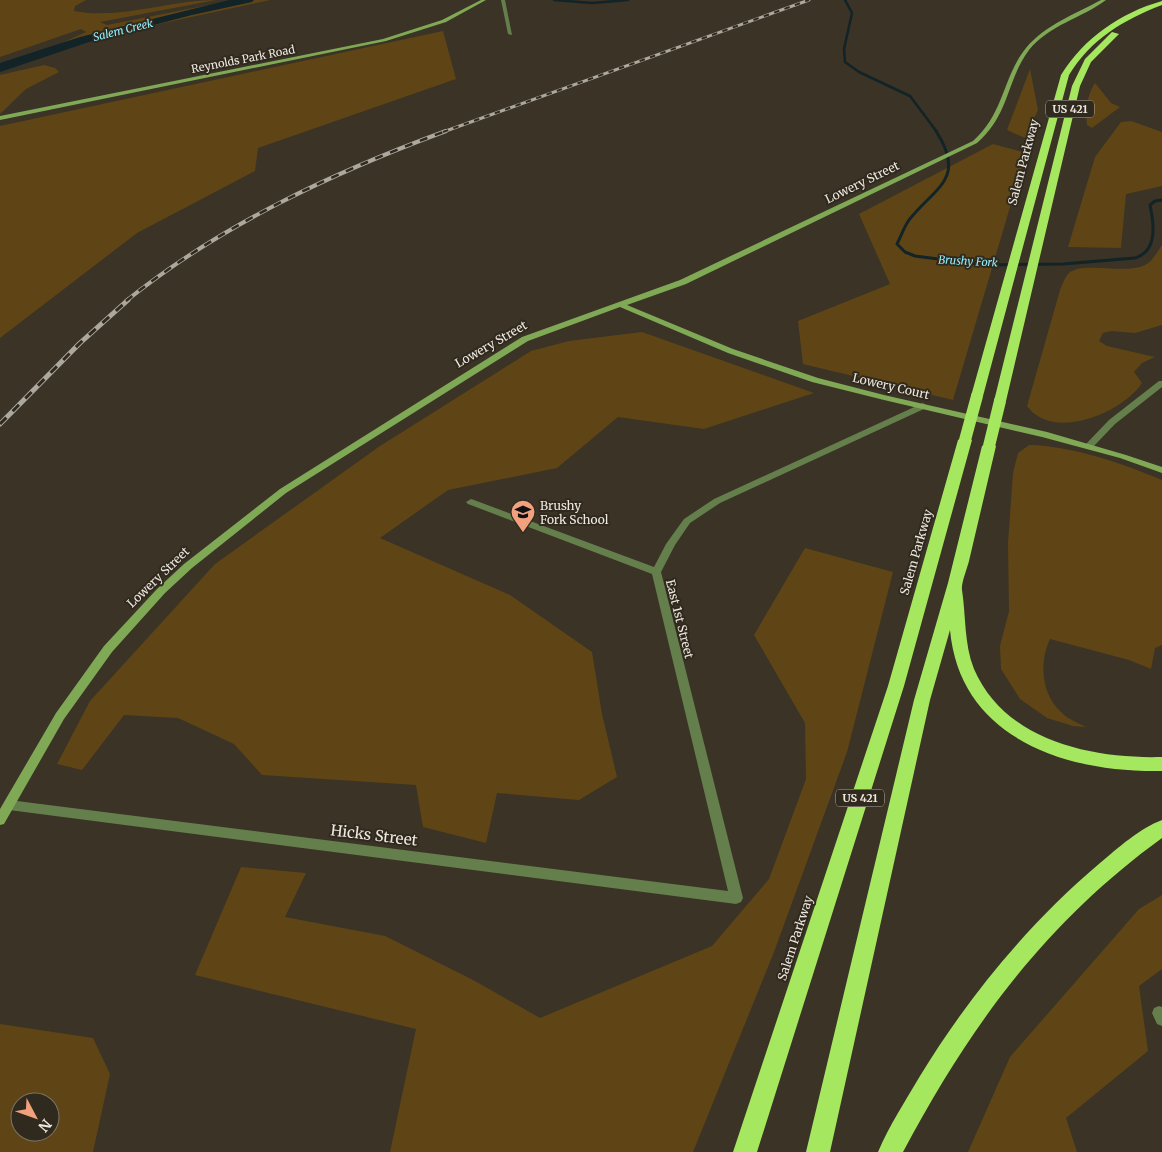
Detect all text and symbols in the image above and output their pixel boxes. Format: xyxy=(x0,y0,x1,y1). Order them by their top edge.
water label: Salem Creek xyxy=(92,16,154,44)
street label: Reynolds Park Road xyxy=(190,42,296,76)
road number: US 421 xyxy=(1046,100,1094,118)
street label: Salem Parkway xyxy=(1004,117,1042,207)
street label: Lowery Street xyxy=(822,157,902,206)
water label: Brushy Fork xyxy=(938,252,998,270)
street label: Lowery Street xyxy=(452,317,530,371)
street label: Lowery Court xyxy=(851,370,931,402)
place label: Brushy Fork School xyxy=(540,498,609,527)
school or university icon: Brushy Fork School xyxy=(510,499,536,533)
street label: Salem Parkway xyxy=(897,507,935,597)
street label: Lowery Street xyxy=(124,543,192,610)
street label: East 1st Street xyxy=(663,578,697,660)
road number: US 421 xyxy=(836,790,884,806)
street label: Hicks Street xyxy=(329,820,419,850)
street label: Salem Parkway xyxy=(774,894,816,982)
north arrow xyxy=(10,1092,60,1142)
text: N xyxy=(34,1115,55,1136)

